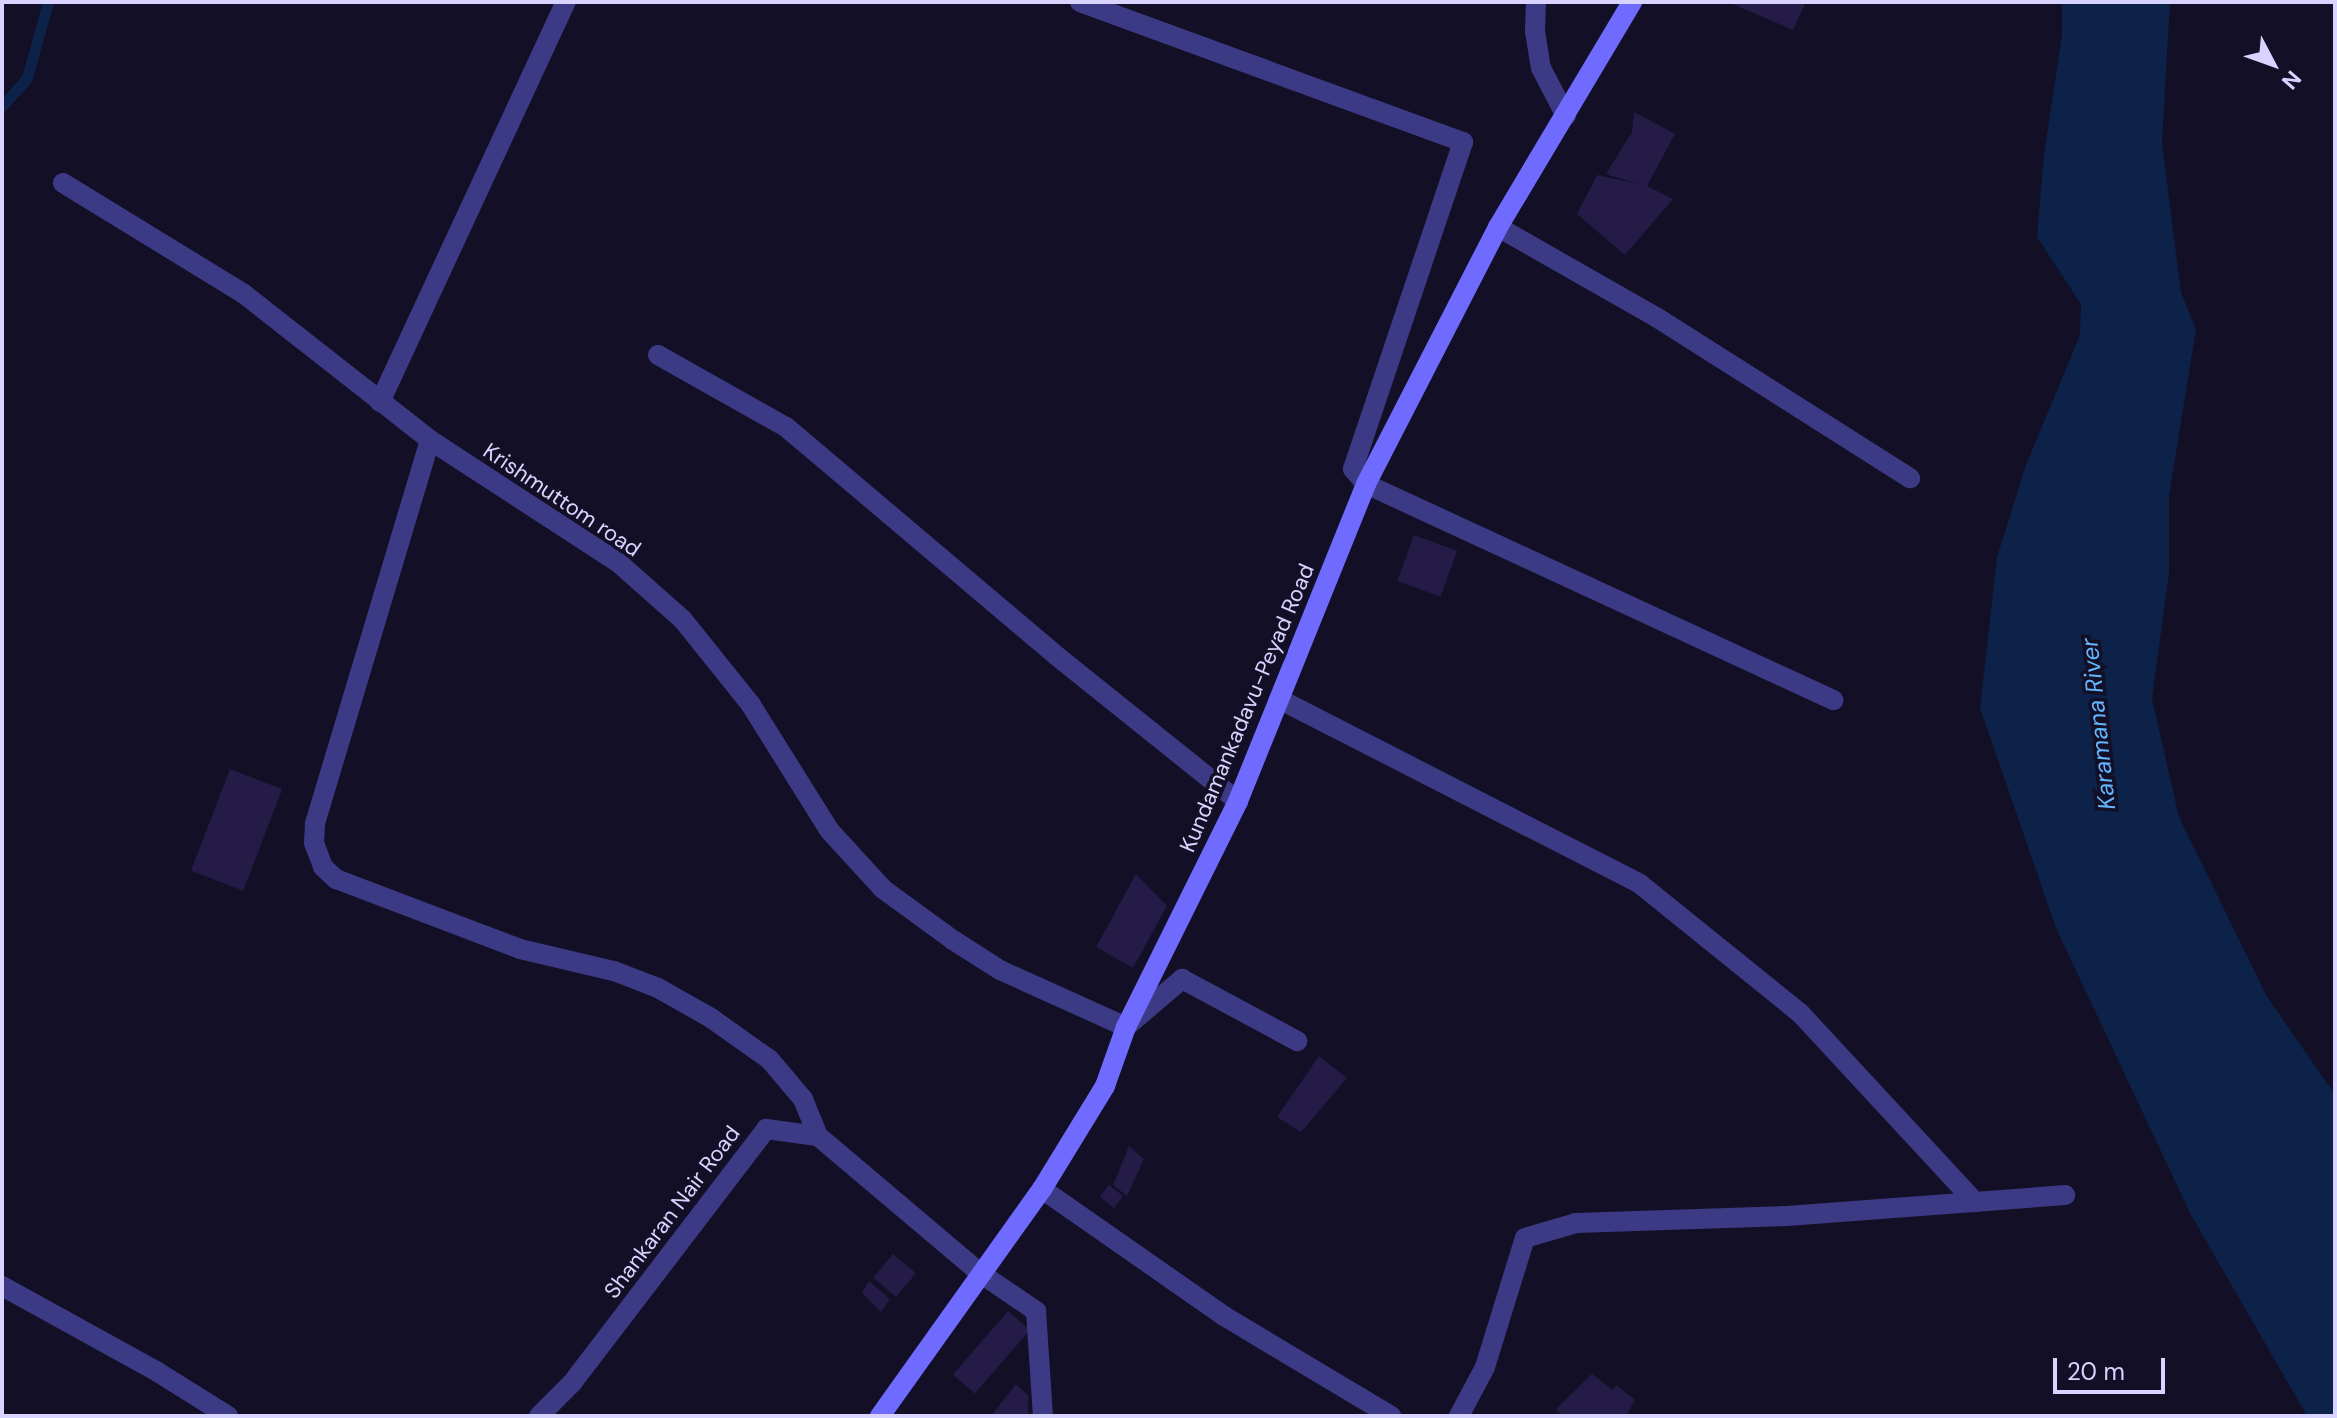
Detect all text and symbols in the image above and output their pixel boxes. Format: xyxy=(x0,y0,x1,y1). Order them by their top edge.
north arrow xyxy=(2233,24,2313,104)
text: N xyxy=(2275,64,2308,96)
street label: Krishmuttom road xyxy=(478,438,646,562)
street label: Kundamankadavu-Peyad Road xyxy=(1174,560,1320,856)
water label: Karamana River xyxy=(2075,637,2121,811)
street label: Shankaran Nair Road xyxy=(599,1121,745,1303)
scale bar xyxy=(2057,1342,2169,1392)
text: 20 m xyxy=(2067,1356,2125,1387)

